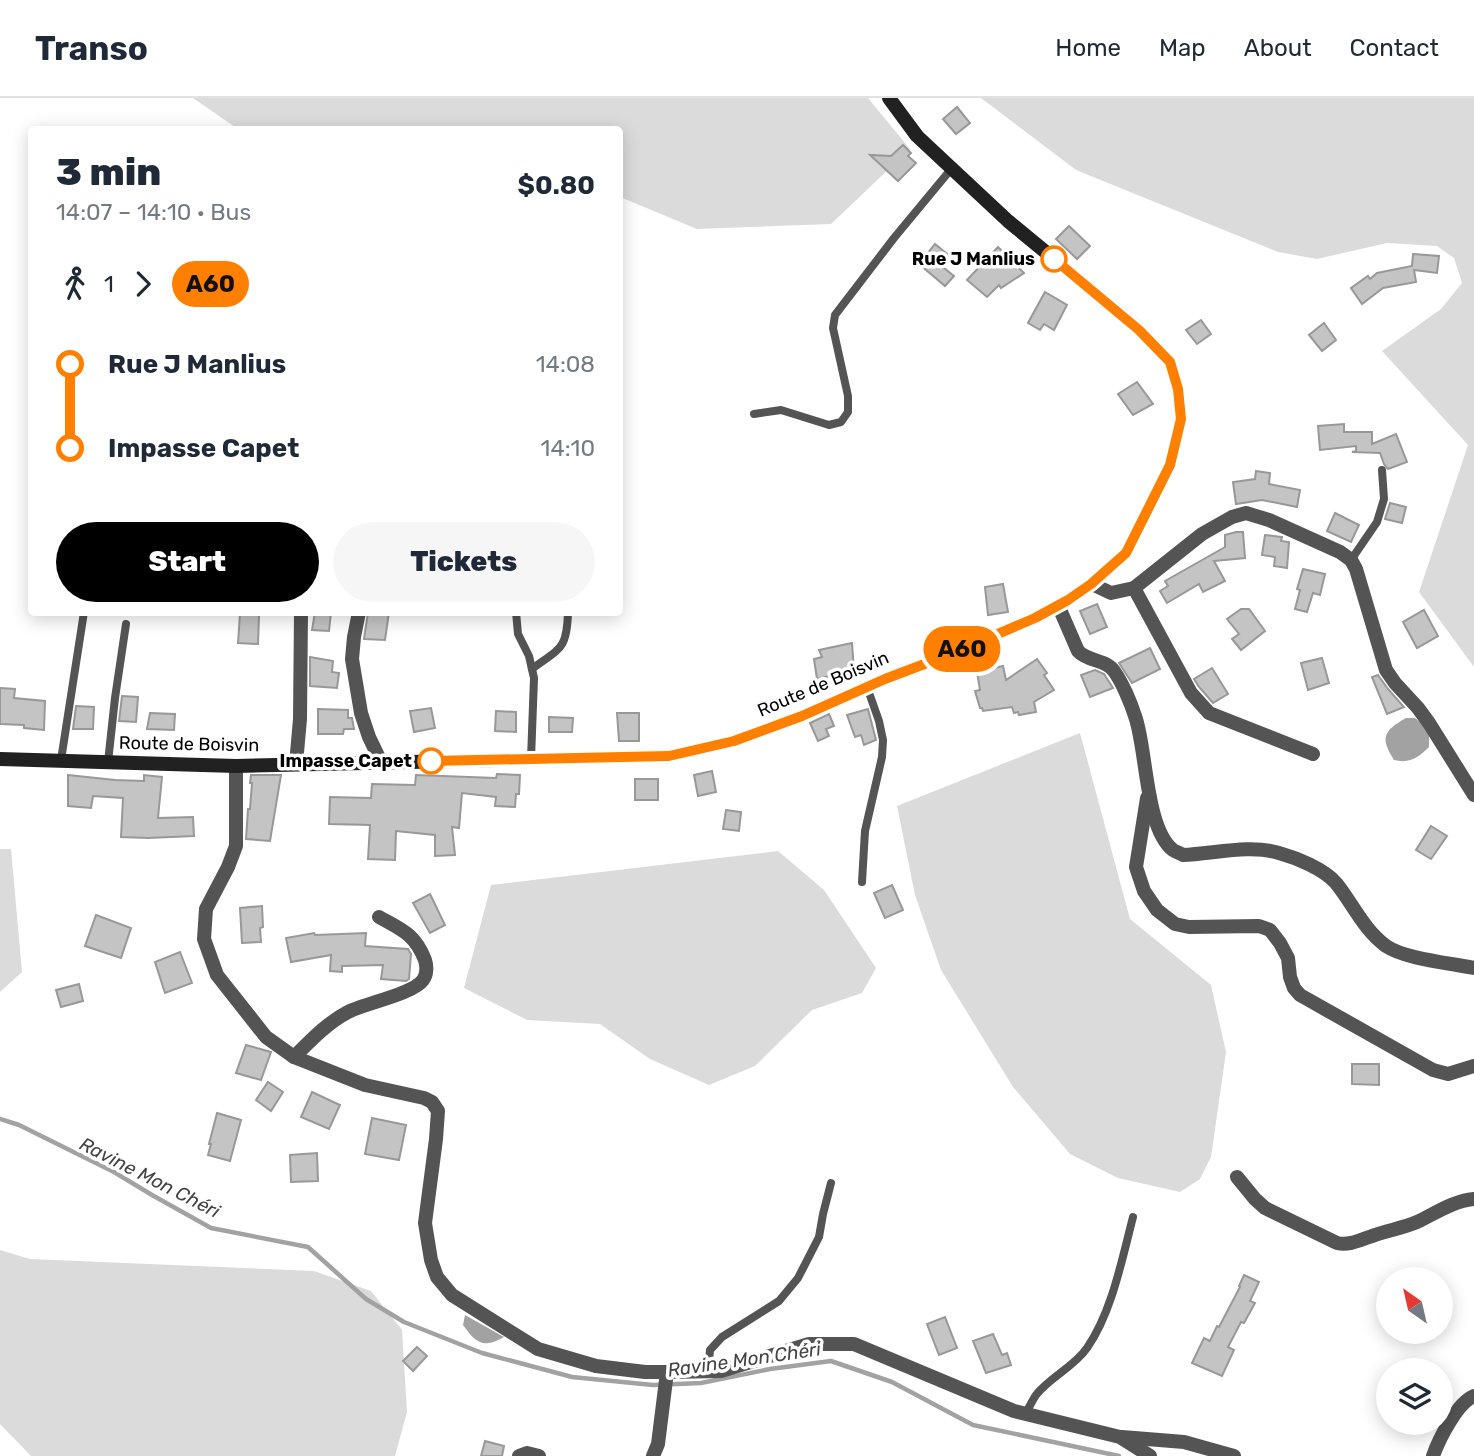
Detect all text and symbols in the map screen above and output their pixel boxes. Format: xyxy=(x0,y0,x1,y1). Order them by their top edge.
text: Transo xyxy=(35,29,148,68)
text: Home xyxy=(1055,34,1121,62)
text: Map xyxy=(1159,34,1206,62)
text: About xyxy=(1244,34,1312,62)
text: Contact xyxy=(1350,34,1439,62)
text: 3 min xyxy=(56,149,161,195)
text: $0.80 xyxy=(518,170,595,201)
text: 14:07 – 14:10 · Bus xyxy=(56,198,251,226)
marker: Rue J Manlius xyxy=(1041,246,1067,272)
place label: Rue J Manlius xyxy=(912,248,1035,270)
icon: walk xyxy=(56,265,94,303)
icon: forward xyxy=(124,265,162,303)
text: 1 xyxy=(104,270,114,298)
text: A60 xyxy=(186,270,235,298)
text: Rue J Manlius xyxy=(108,349,286,380)
text: 14:08 xyxy=(536,350,595,378)
text: Impasse Capet xyxy=(108,433,299,464)
text: 14:10 xyxy=(541,434,595,462)
button: Start xyxy=(56,522,319,602)
button: Tickets xyxy=(333,522,595,602)
line badge: A60 xyxy=(922,626,1002,672)
text: A60 xyxy=(937,635,987,663)
street label: Route de Boisvin xyxy=(754,646,892,722)
street label: Route de Boisvin xyxy=(119,732,259,756)
marker: Impasse Capet xyxy=(418,748,444,774)
place label: Impasse Capet xyxy=(280,750,412,772)
water label: Ravine Mon Chéri xyxy=(76,1132,224,1223)
north arrow xyxy=(1376,1267,1452,1344)
map controls xyxy=(1376,1267,1453,1435)
water label: Ravine Mon Chéri xyxy=(666,1337,823,1382)
button: layers xyxy=(1376,1358,1453,1435)

